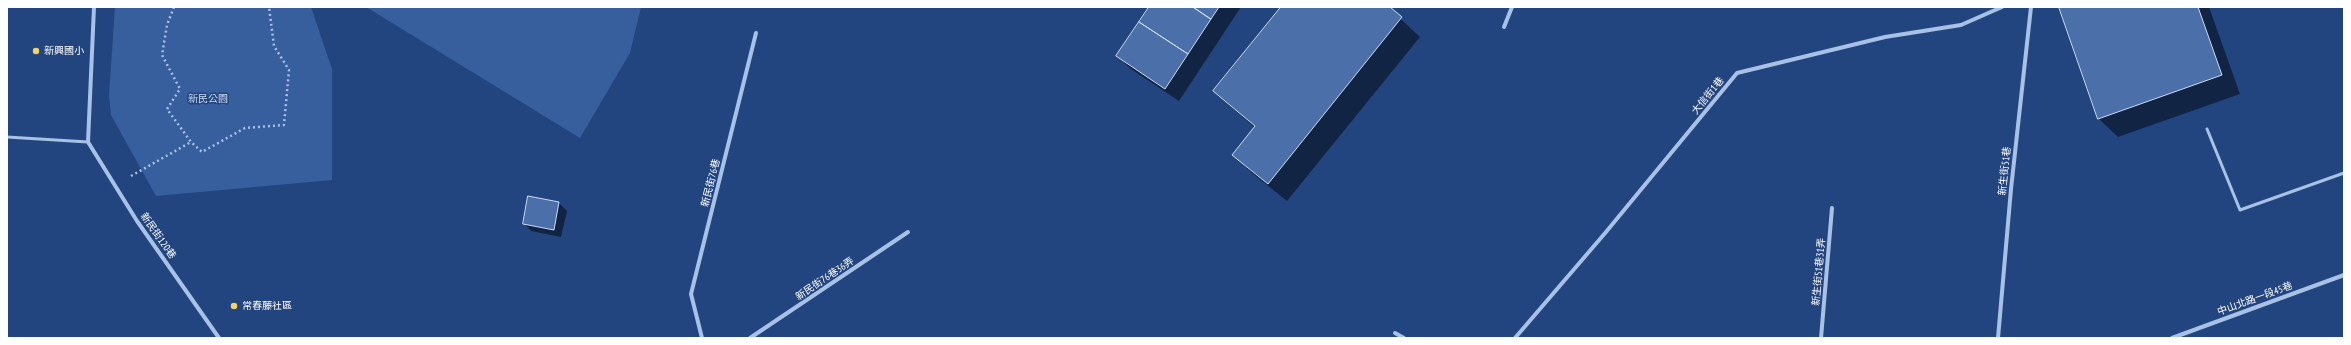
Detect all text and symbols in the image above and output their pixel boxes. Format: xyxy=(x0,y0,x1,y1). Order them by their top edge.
place label: 新興國小 xyxy=(44,45,84,57)
marker: 新興國小 xyxy=(31,46,41,56)
street label: 大信街1巷 xyxy=(1689,75,1727,117)
park label: 新民公園 xyxy=(188,93,228,105)
street label: 新生街51巷 xyxy=(1996,146,2014,196)
street label: 新民街76巷 xyxy=(699,158,723,208)
street label: 新民街120巷 xyxy=(138,211,178,261)
street label: 新生街51巷31弄 xyxy=(1810,238,1828,306)
street label: 新民街76巷36弄 xyxy=(793,255,857,303)
street label: 中山北路一段45巷 xyxy=(2216,280,2294,318)
place label: 常春藤社區 xyxy=(242,300,292,312)
marker: 常春藤社區 xyxy=(229,301,239,311)

